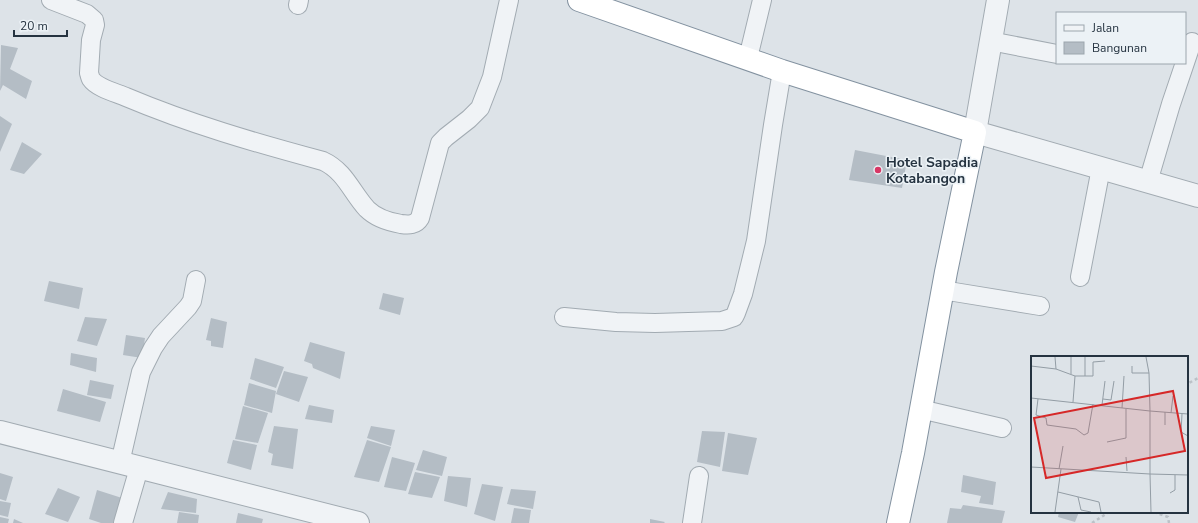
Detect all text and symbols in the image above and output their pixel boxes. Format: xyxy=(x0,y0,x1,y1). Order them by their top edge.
scale bar xyxy=(14,12,67,38)
legend xyxy=(1056,12,1186,64)
text: 20 m xyxy=(20,18,48,34)
text: Jalan xyxy=(1091,20,1119,36)
text: Bangunan xyxy=(1092,40,1147,56)
place label: Hotel Sapadia Kotabangon xyxy=(886,153,978,188)
marker: Hotel Sapadia Kotabangon xyxy=(873,165,883,175)
inset map xyxy=(1031,356,1188,513)

